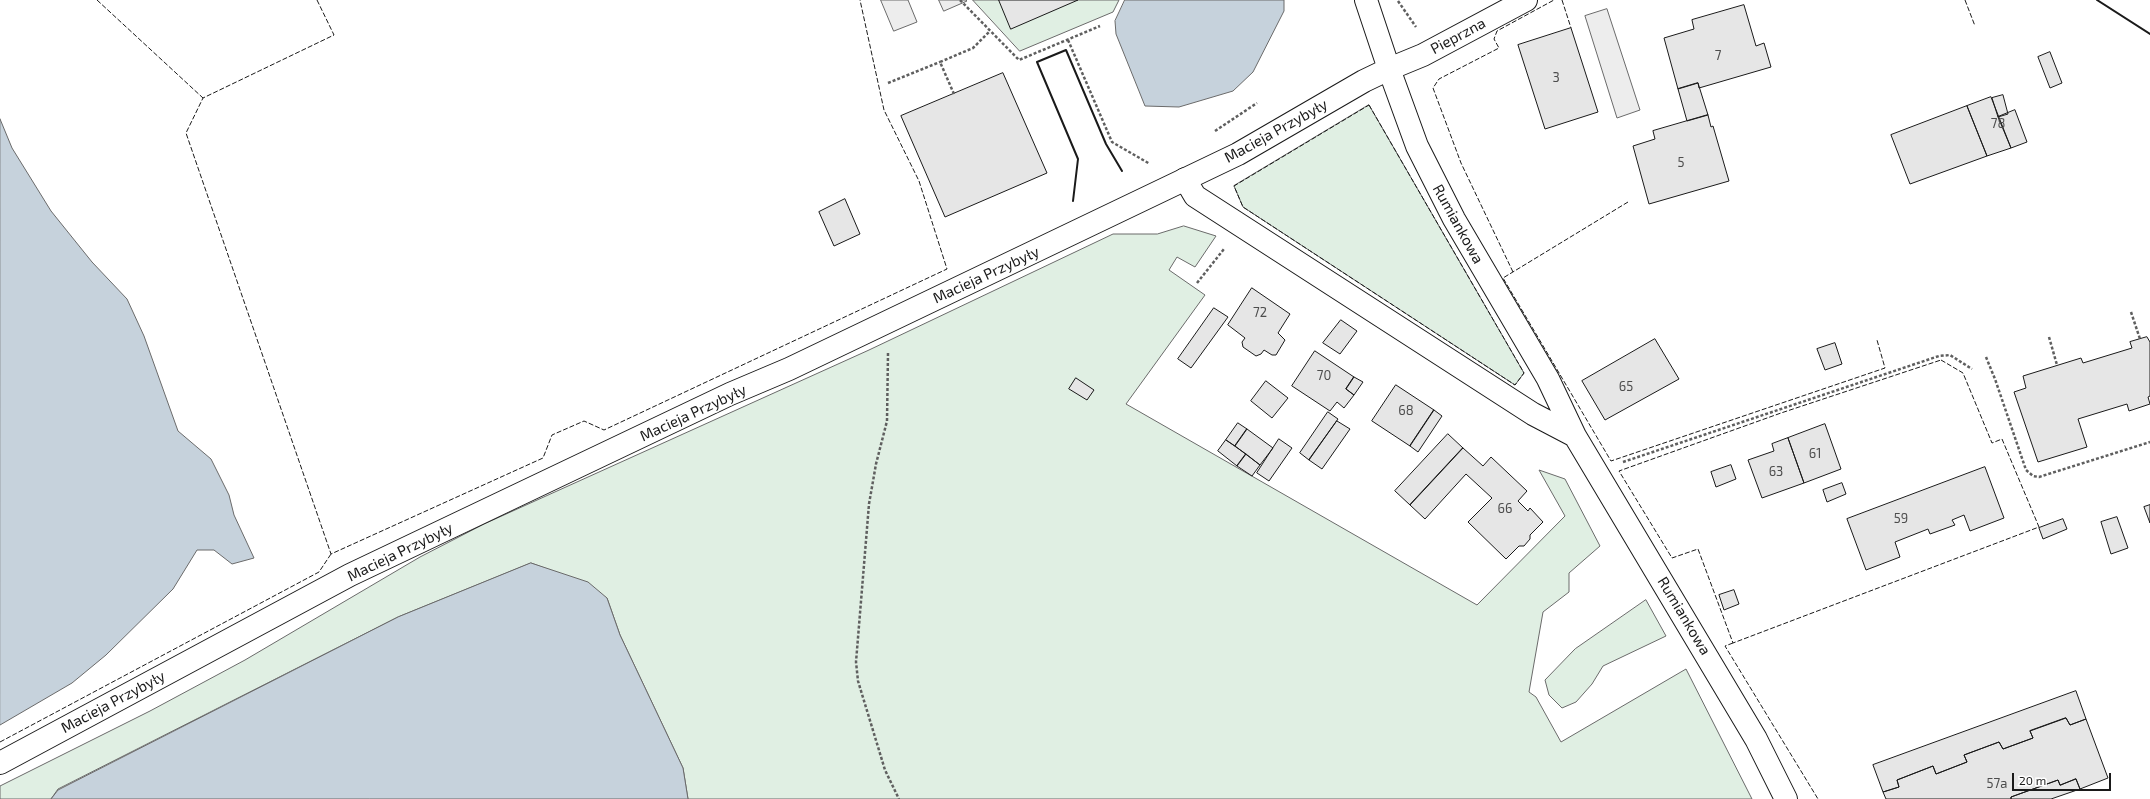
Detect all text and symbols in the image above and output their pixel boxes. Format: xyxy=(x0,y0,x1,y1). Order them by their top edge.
street label: Pieprzna xyxy=(1427,14,1489,58)
house number: 7 xyxy=(1715,48,1721,64)
house number: 3 xyxy=(1552,70,1560,86)
street label: Macieja Przybyły xyxy=(1221,95,1331,167)
house number: 78 xyxy=(1991,116,2005,132)
house number: 5 xyxy=(1678,155,1684,171)
street label: Rumiankowa xyxy=(1429,181,1487,267)
street label: Macieja Przybyły xyxy=(930,242,1042,308)
house number: 72 xyxy=(1253,305,1267,321)
house number: 70 xyxy=(1317,368,1331,384)
house number: 65 xyxy=(1619,379,1633,395)
street label: Macieja Przybyły xyxy=(637,380,749,446)
house number: 68 xyxy=(1398,403,1414,419)
house number: 61 xyxy=(1809,446,1821,462)
house number: 63 xyxy=(1769,464,1783,480)
house number: 66 xyxy=(1498,501,1512,517)
house number: 59 xyxy=(1894,511,1908,527)
street label: Macieja Przybyły xyxy=(344,519,456,585)
street label: Rumiankowa xyxy=(1654,574,1714,658)
street label: Macieja Przybyły xyxy=(58,667,168,737)
scale bar xyxy=(2014,765,2113,791)
text: 20 m xyxy=(2019,773,2046,787)
house number: 57a xyxy=(1987,776,2007,792)

